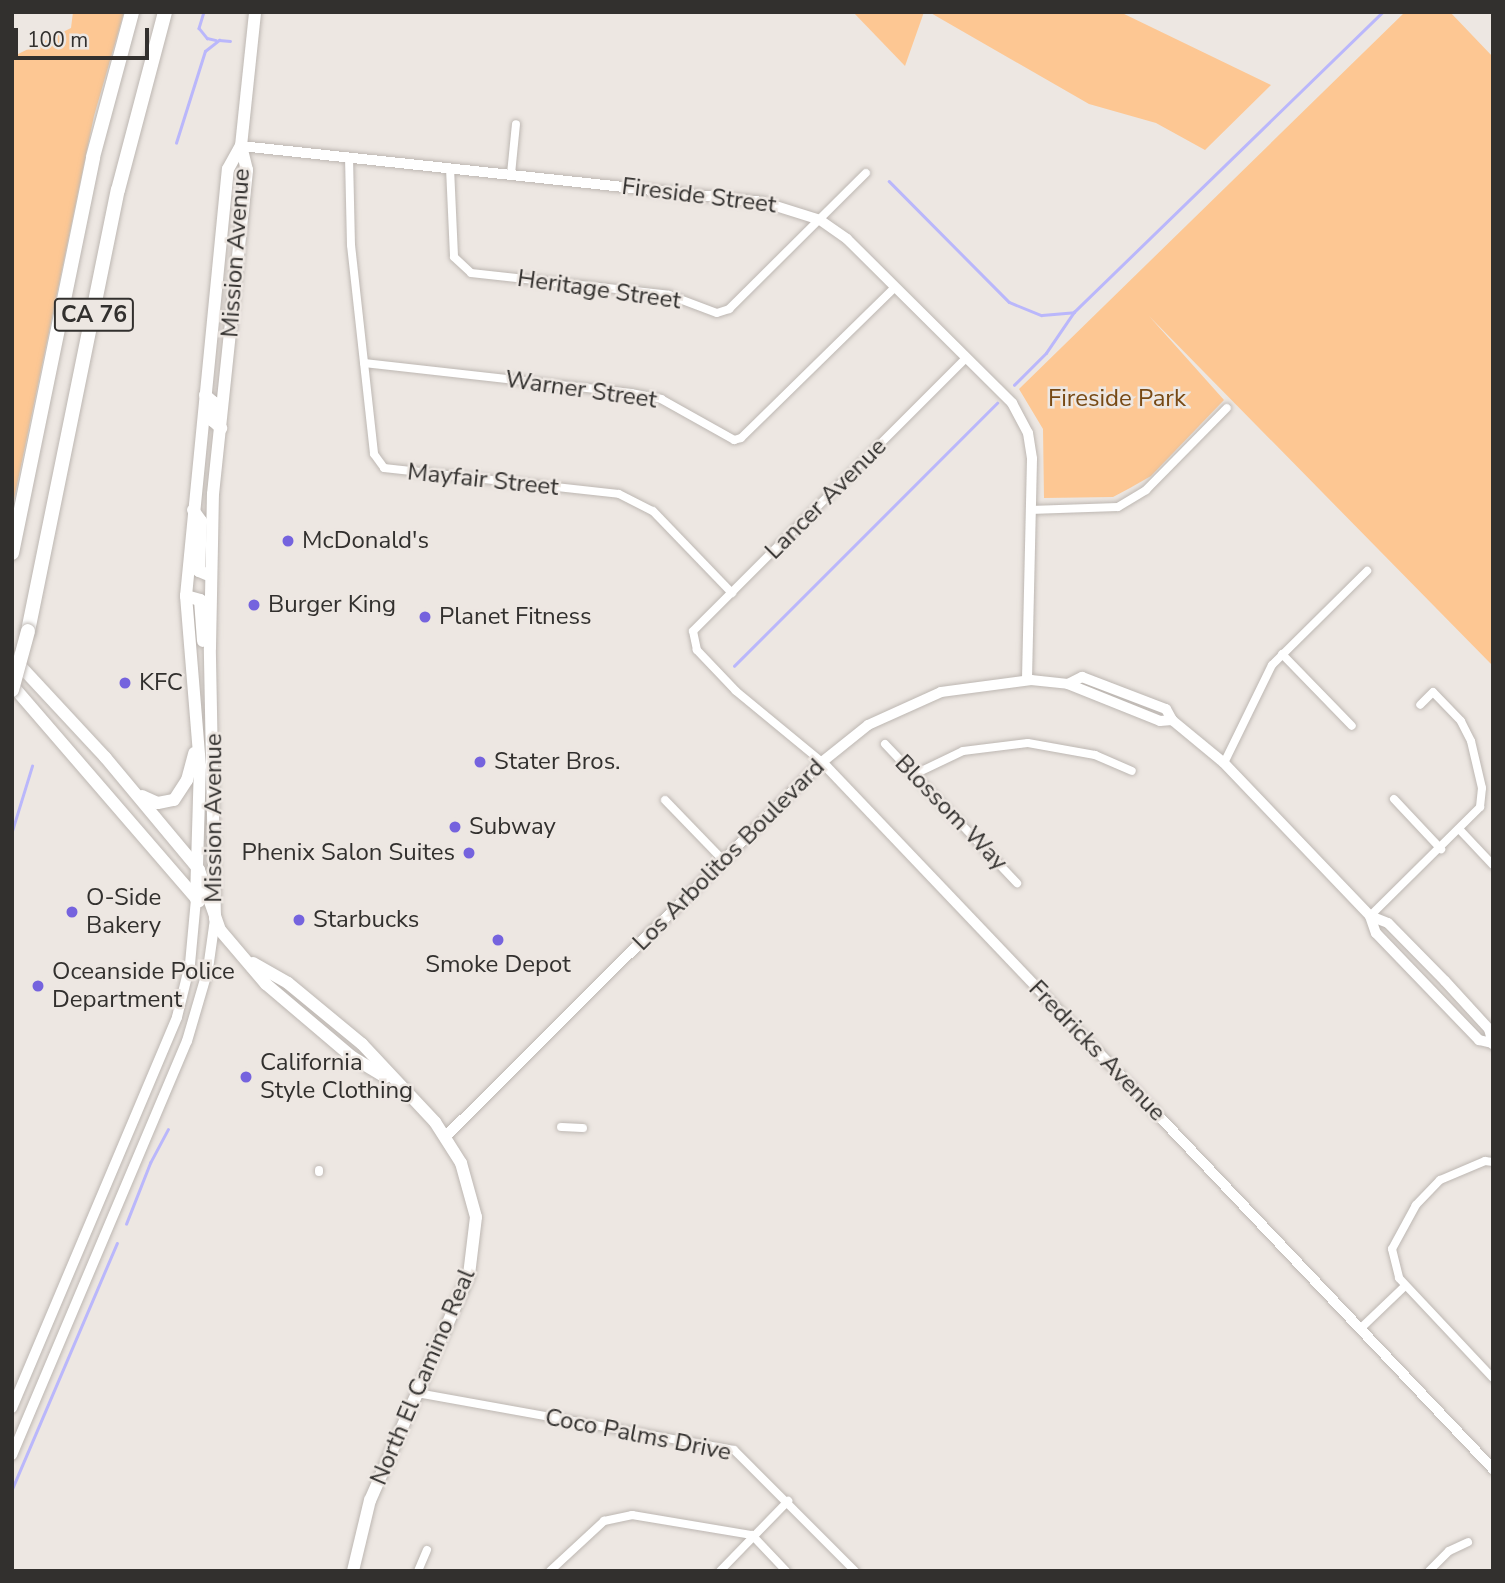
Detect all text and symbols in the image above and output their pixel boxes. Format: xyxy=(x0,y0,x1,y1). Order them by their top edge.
scale bar xyxy=(18,14,152,58)
text: 100 m xyxy=(27,26,88,54)
street label: Mission Avenue xyxy=(216,167,256,339)
street label: Fireside Street xyxy=(620,172,778,220)
street label: Heritage Street xyxy=(515,264,683,316)
road number: CA 76 xyxy=(54,296,134,334)
street label: Warner Street xyxy=(503,365,659,415)
park label: Fireside Park xyxy=(1048,385,1186,413)
street label: Lancer Avenue xyxy=(759,432,893,566)
street label: Mayfair Street xyxy=(406,458,560,502)
place label: McDonald's xyxy=(302,527,429,555)
marker: McDonald's xyxy=(280,533,296,549)
place label: Burger King xyxy=(268,591,396,619)
marker: Burger King xyxy=(246,597,262,613)
place label: Planet Fitness xyxy=(439,603,592,631)
marker: Planet Fitness xyxy=(417,609,433,625)
place label: KFC xyxy=(139,669,183,697)
marker: KFC xyxy=(117,675,133,691)
street label: Mission Avenue xyxy=(200,733,228,903)
place label: Stater Bros. xyxy=(494,748,621,776)
street label: Blossom Way xyxy=(889,749,1013,877)
street label: Los Arbolitos Boulevard xyxy=(627,753,831,957)
marker: Stater Bros. xyxy=(472,754,488,770)
place label: Subway xyxy=(469,813,556,841)
marker: Subway xyxy=(447,819,463,835)
place label: Phenix Salon Suites xyxy=(241,839,455,867)
marker: Phenix Salon Suites xyxy=(461,845,477,861)
place label: O-Side Bakery xyxy=(86,884,161,940)
marker: O-Side Bakery xyxy=(64,904,80,920)
place label: Starbucks xyxy=(313,906,419,934)
marker: Starbucks xyxy=(291,912,307,928)
marker: Smoke Depot xyxy=(490,932,506,948)
place label: Smoke Depot xyxy=(425,951,571,979)
place label: Oceanside Police Department xyxy=(52,958,235,1014)
street label: Fredricks Avenue xyxy=(1023,975,1171,1127)
marker: Oceanside Police Department xyxy=(30,978,46,994)
place label: California Style Clothing xyxy=(260,1049,413,1105)
marker: California Style Clothing xyxy=(238,1069,254,1085)
street label: North El Camino Real xyxy=(364,1265,482,1489)
street label: Coco Palms Drive xyxy=(543,1403,733,1467)

